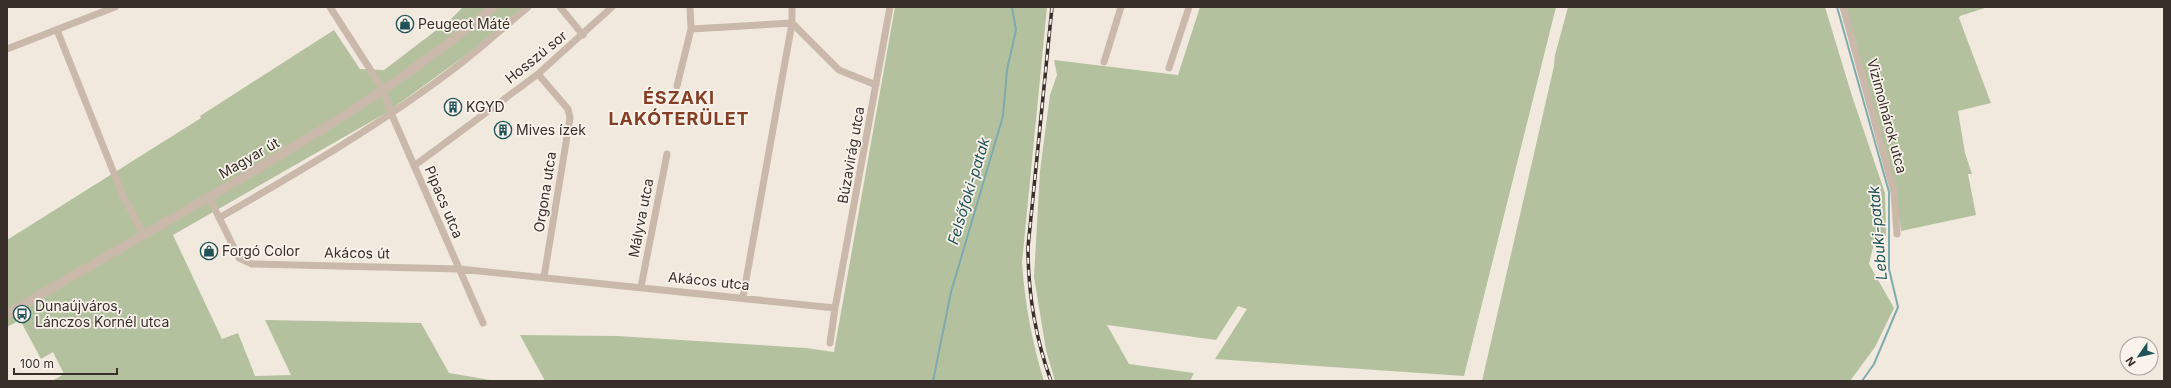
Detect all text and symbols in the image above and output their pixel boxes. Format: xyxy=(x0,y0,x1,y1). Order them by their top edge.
shop icon: Peugeot Máté xyxy=(395,14,415,34)
place label: Peugeot Máté xyxy=(418,15,510,32)
street label: Hosszú sor xyxy=(501,27,570,87)
street label: Vizimolnárok utca xyxy=(1864,57,1911,175)
district label: ÉSZAKI LAKÓTERÜLET xyxy=(608,87,750,129)
building icon: KGYD xyxy=(443,97,463,117)
place label: KGYD xyxy=(466,98,505,115)
street label: Búzavirág utca xyxy=(834,105,867,205)
building icon: Mives ízek xyxy=(493,120,513,140)
place label: Mives ízek xyxy=(516,121,586,138)
street label: Magyar út xyxy=(216,133,282,182)
water label: Felsőfoki-patak xyxy=(943,134,994,247)
street label: Orgona utca xyxy=(530,150,559,234)
street label: Pipacs utca xyxy=(422,163,467,241)
street label: Mályva utca xyxy=(625,177,657,259)
water label: Lebuki-patak xyxy=(1864,184,1891,281)
shop icon: Forgó Color xyxy=(199,241,219,261)
place label: Forgó Color xyxy=(222,242,300,259)
street label: Akácos út xyxy=(324,243,390,262)
street label: Akácos utca xyxy=(668,268,751,293)
place label: Dunaújváros, Lánczos Kornél utca xyxy=(35,297,169,330)
bus stop icon: Dunaújváros, Lánczos Kornél utca xyxy=(12,304,32,324)
north arrow xyxy=(2119,336,2159,376)
scale bar xyxy=(14,350,117,376)
text: N xyxy=(2123,354,2139,369)
text: 100 m xyxy=(20,356,54,371)

